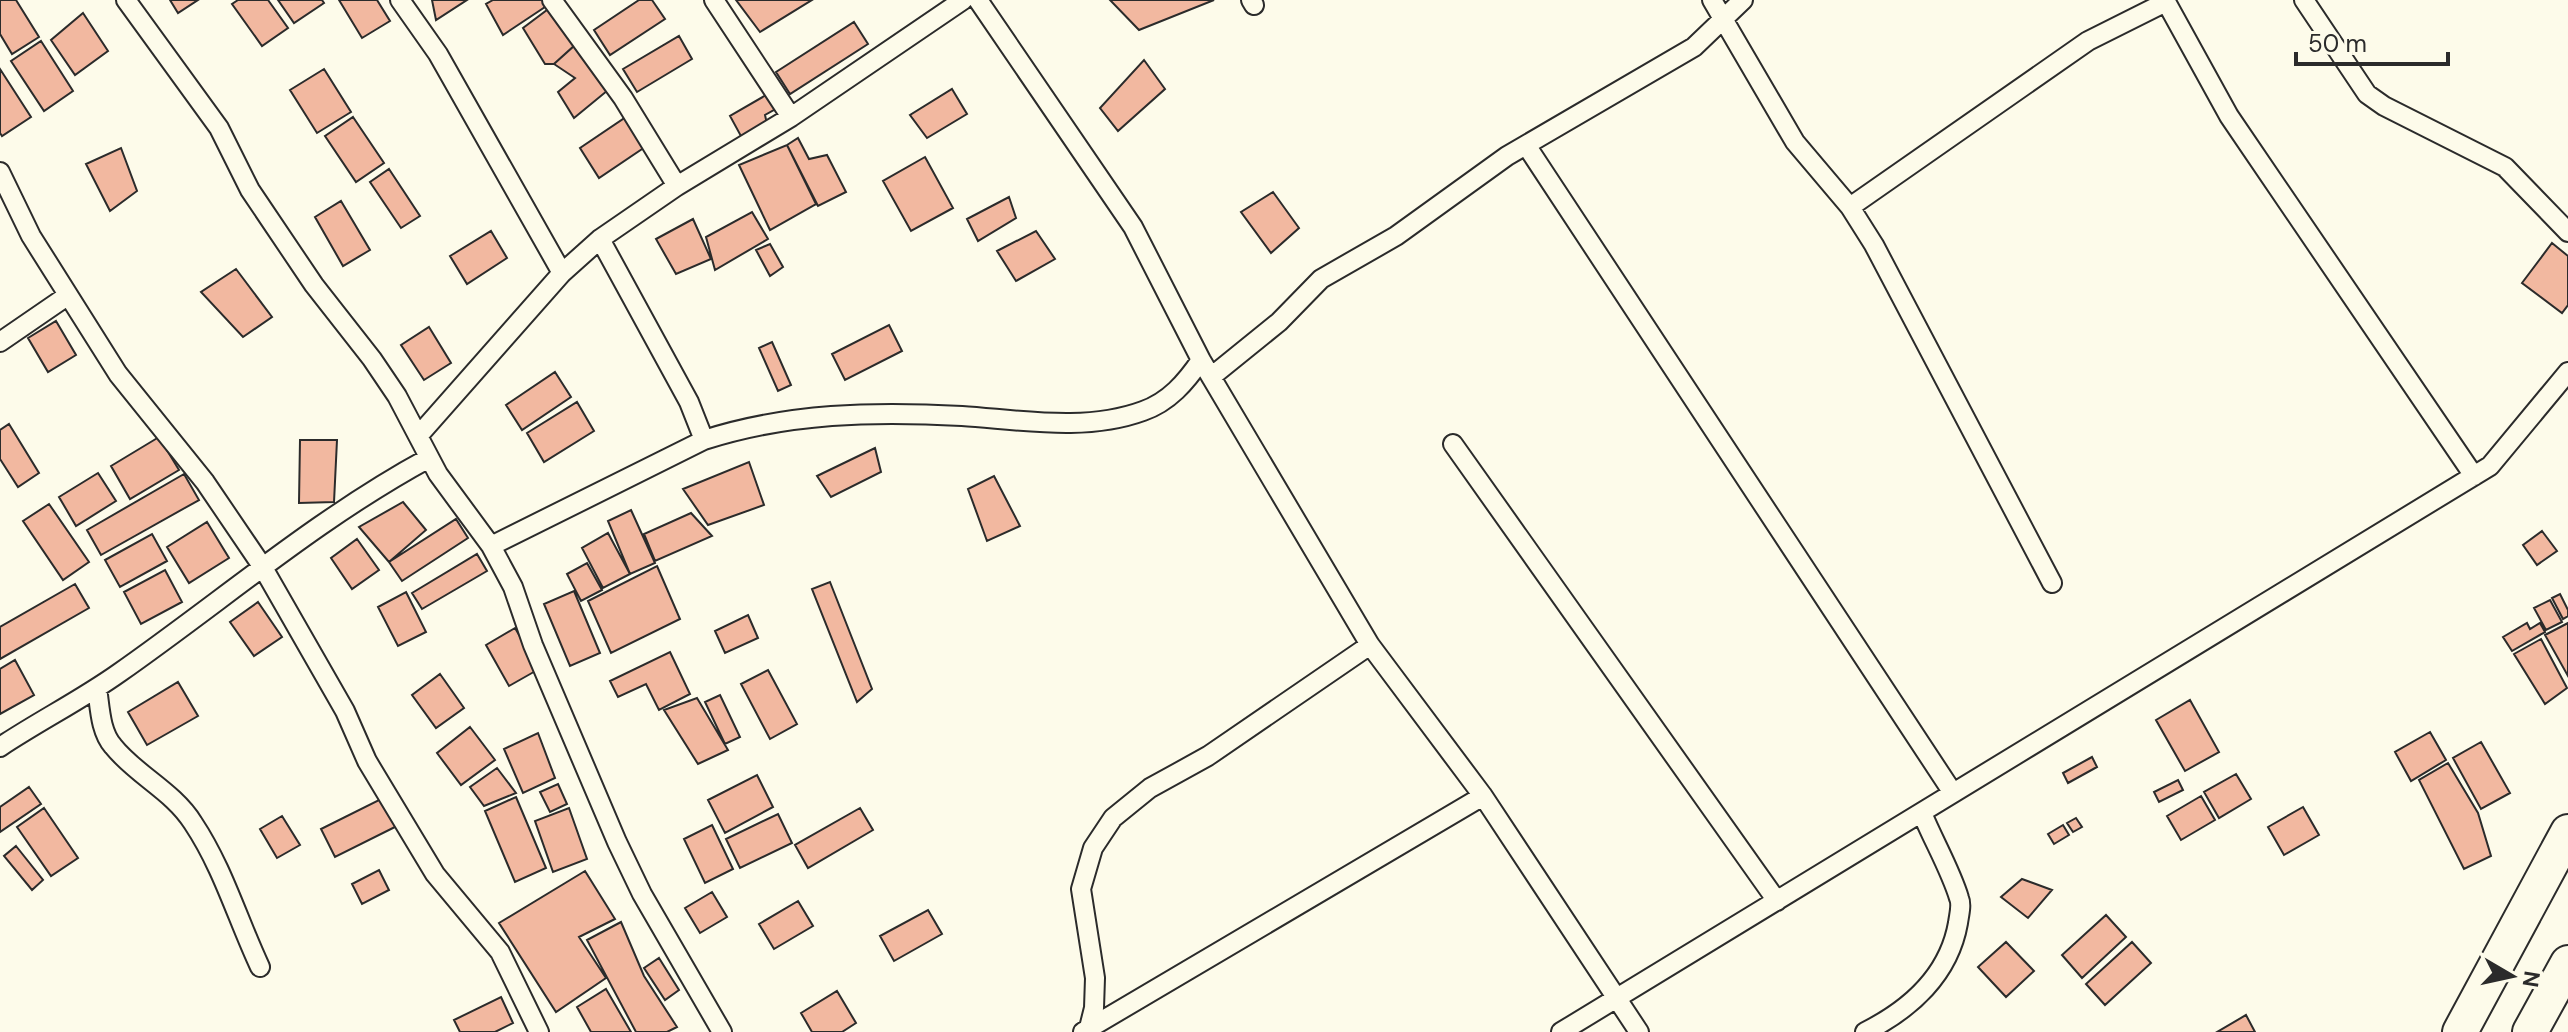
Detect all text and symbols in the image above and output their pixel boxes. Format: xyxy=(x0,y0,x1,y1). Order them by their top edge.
scale bar xyxy=(2296,16,2448,66)
text: 50 m xyxy=(2308,28,2367,59)
north arrow xyxy=(2472,936,2552,1016)
text: N xyxy=(2516,969,2547,989)

